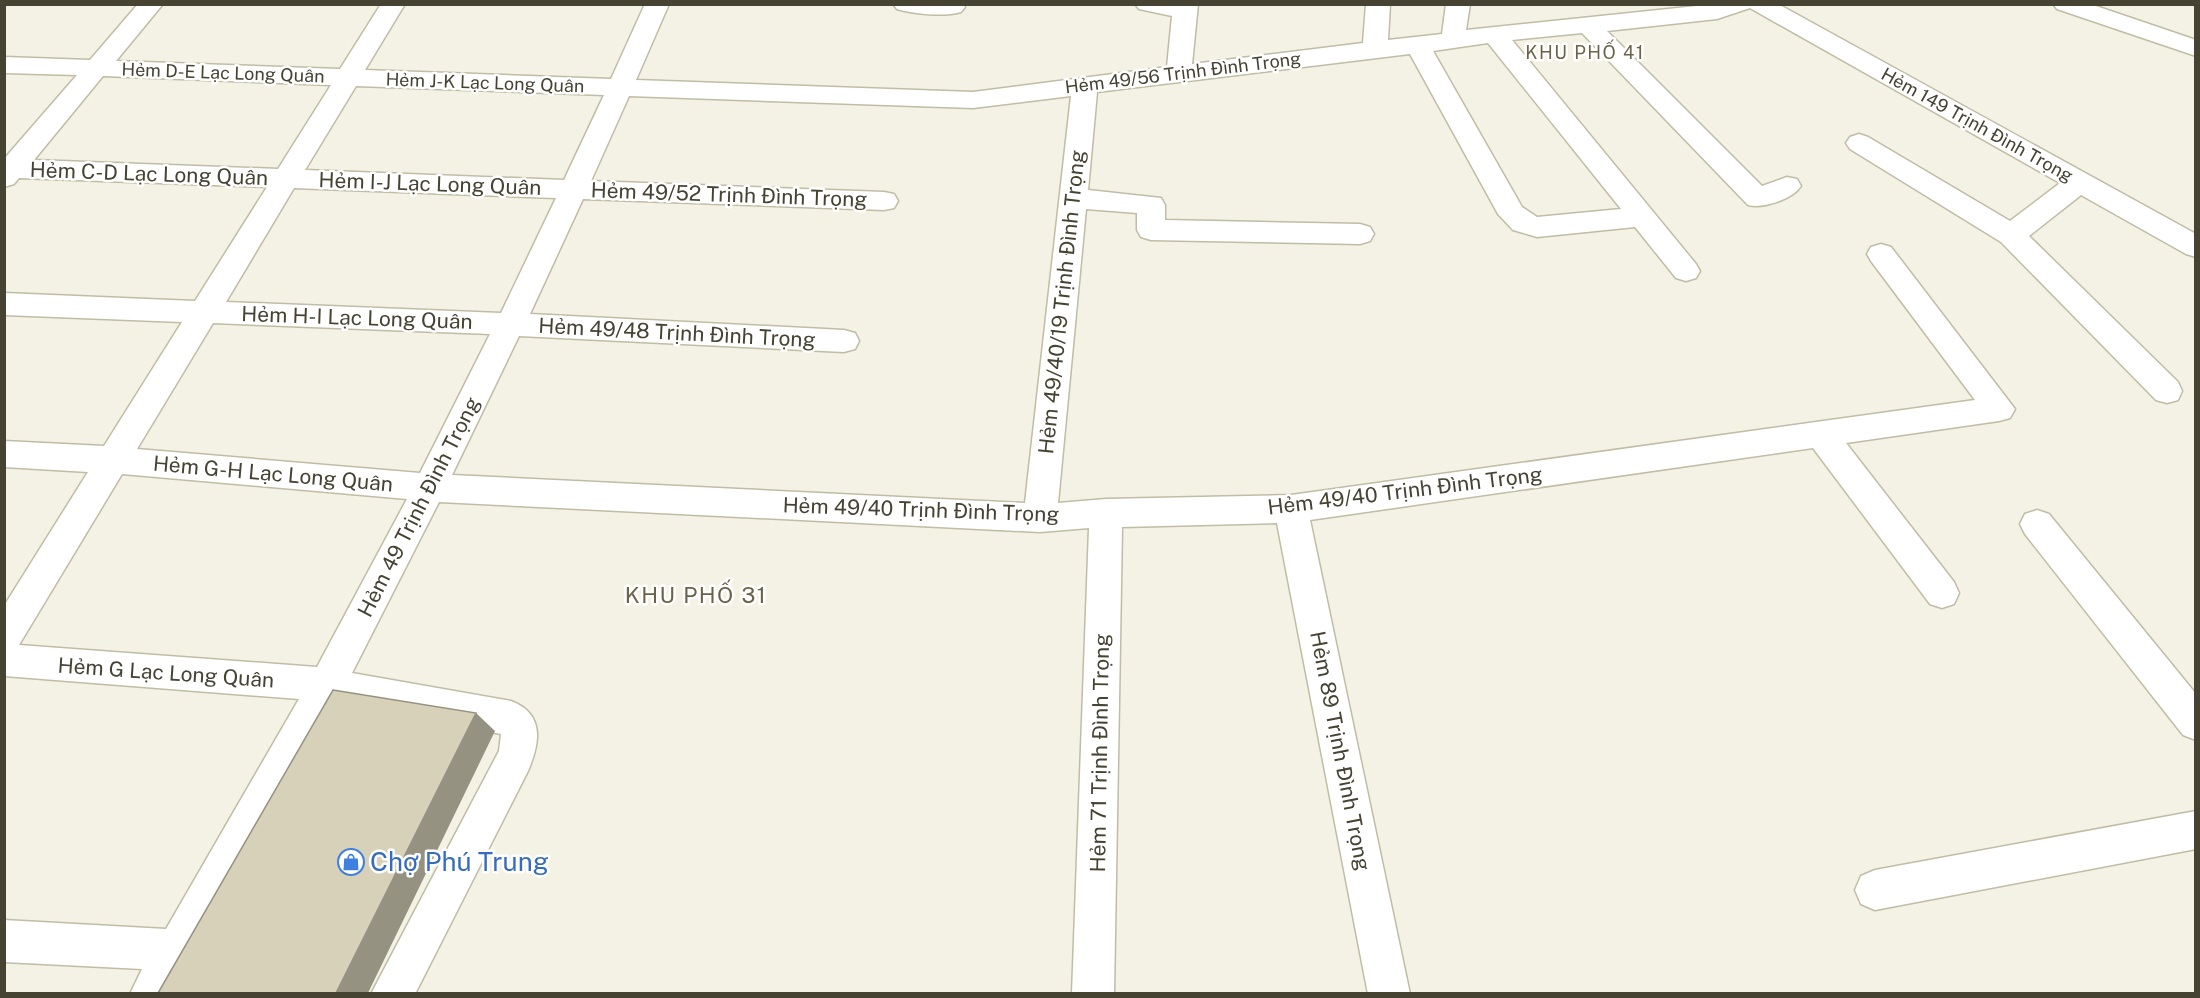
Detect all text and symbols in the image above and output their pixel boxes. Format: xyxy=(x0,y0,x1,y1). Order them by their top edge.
district label: KHU PHỐ 41 xyxy=(1525,39,1645,63)
street label: Hẻm 49/56 Trịnh Đình Trọng xyxy=(1064,48,1302,97)
street label: Hẻm D-E Lạc Long Quân xyxy=(121,58,325,87)
street label: Hẻm 149 Trịnh Đình Trọng xyxy=(1878,63,2077,186)
street label: Hẻm J-K Lạc Long Quân xyxy=(385,69,585,96)
street label: Hẻm 49/40/19 Trịnh Đình Trọng xyxy=(1033,149,1090,455)
street label: Hẻm C-D Lạc Long Quân xyxy=(29,157,269,190)
street label: Hẻm I-J Lạc Long Quân xyxy=(318,167,542,200)
street label: Hẻm 49/52 Trịnh Đình Trọng xyxy=(590,177,868,212)
street label: Hẻm H-I Lạc Long Quân xyxy=(241,301,473,334)
street label: Hẻm 49/48 Trịnh Đình Trọng xyxy=(538,313,816,352)
street label: Hẻm 49 Trịnh Đình Trọng xyxy=(352,393,485,621)
street label: Hẻm G-H Lạc Long Quân xyxy=(152,451,394,496)
street label: Hẻm 49/40 Trịnh Đình Trọng xyxy=(1266,461,1544,520)
street label: Hẻm 49/40 Trịnh Đình Trọng xyxy=(782,492,1060,527)
district label: KHU PHỐ 31 xyxy=(625,579,767,608)
street label: Hẻm 89 Trịnh Đình Trọng xyxy=(1305,629,1376,873)
street label: Hẻm 71 Trịnh Đình Trọng xyxy=(1085,633,1114,873)
street label: Hẻm G Lạc Long Quân xyxy=(57,652,275,693)
place label: Chợ Phú Trung xyxy=(370,846,549,877)
shop icon: Chợ Phú Trung xyxy=(336,847,366,877)

